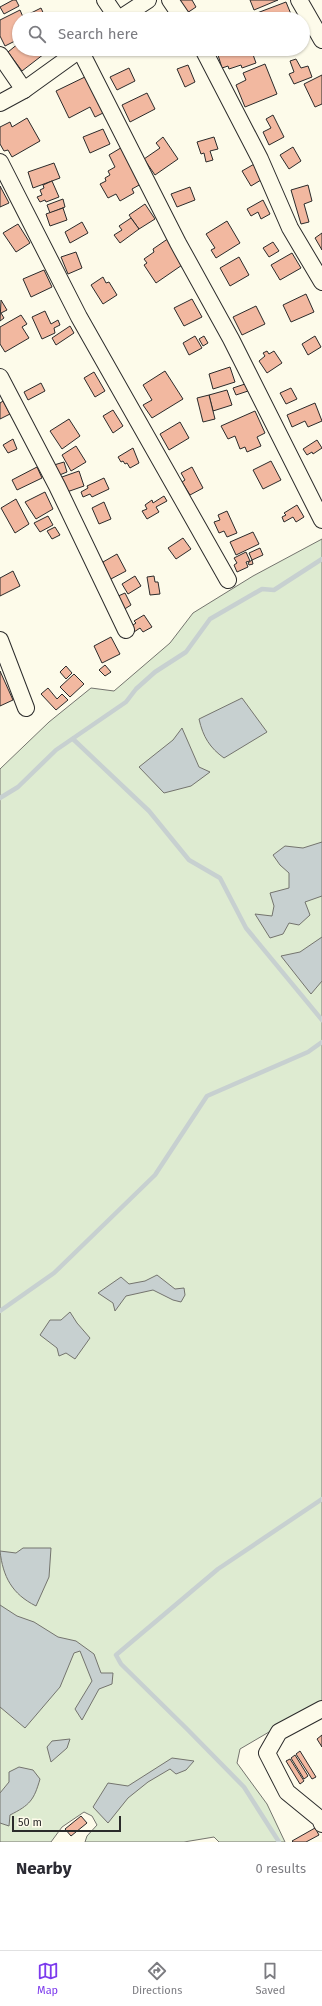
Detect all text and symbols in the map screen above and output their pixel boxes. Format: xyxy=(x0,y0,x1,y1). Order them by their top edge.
search box xyxy=(12,12,310,56)
icon: search xyxy=(26,23,48,45)
text: Search here xyxy=(58,25,138,43)
scale bar xyxy=(12,1814,121,1833)
text: 50 m xyxy=(18,1816,42,1829)
text: Nearby xyxy=(16,1858,71,1879)
text: 0 results xyxy=(255,1861,306,1876)
tab: Map xyxy=(37,1960,59,1997)
tab: Directions xyxy=(132,1960,182,1997)
tab: Saved xyxy=(256,1960,285,1997)

